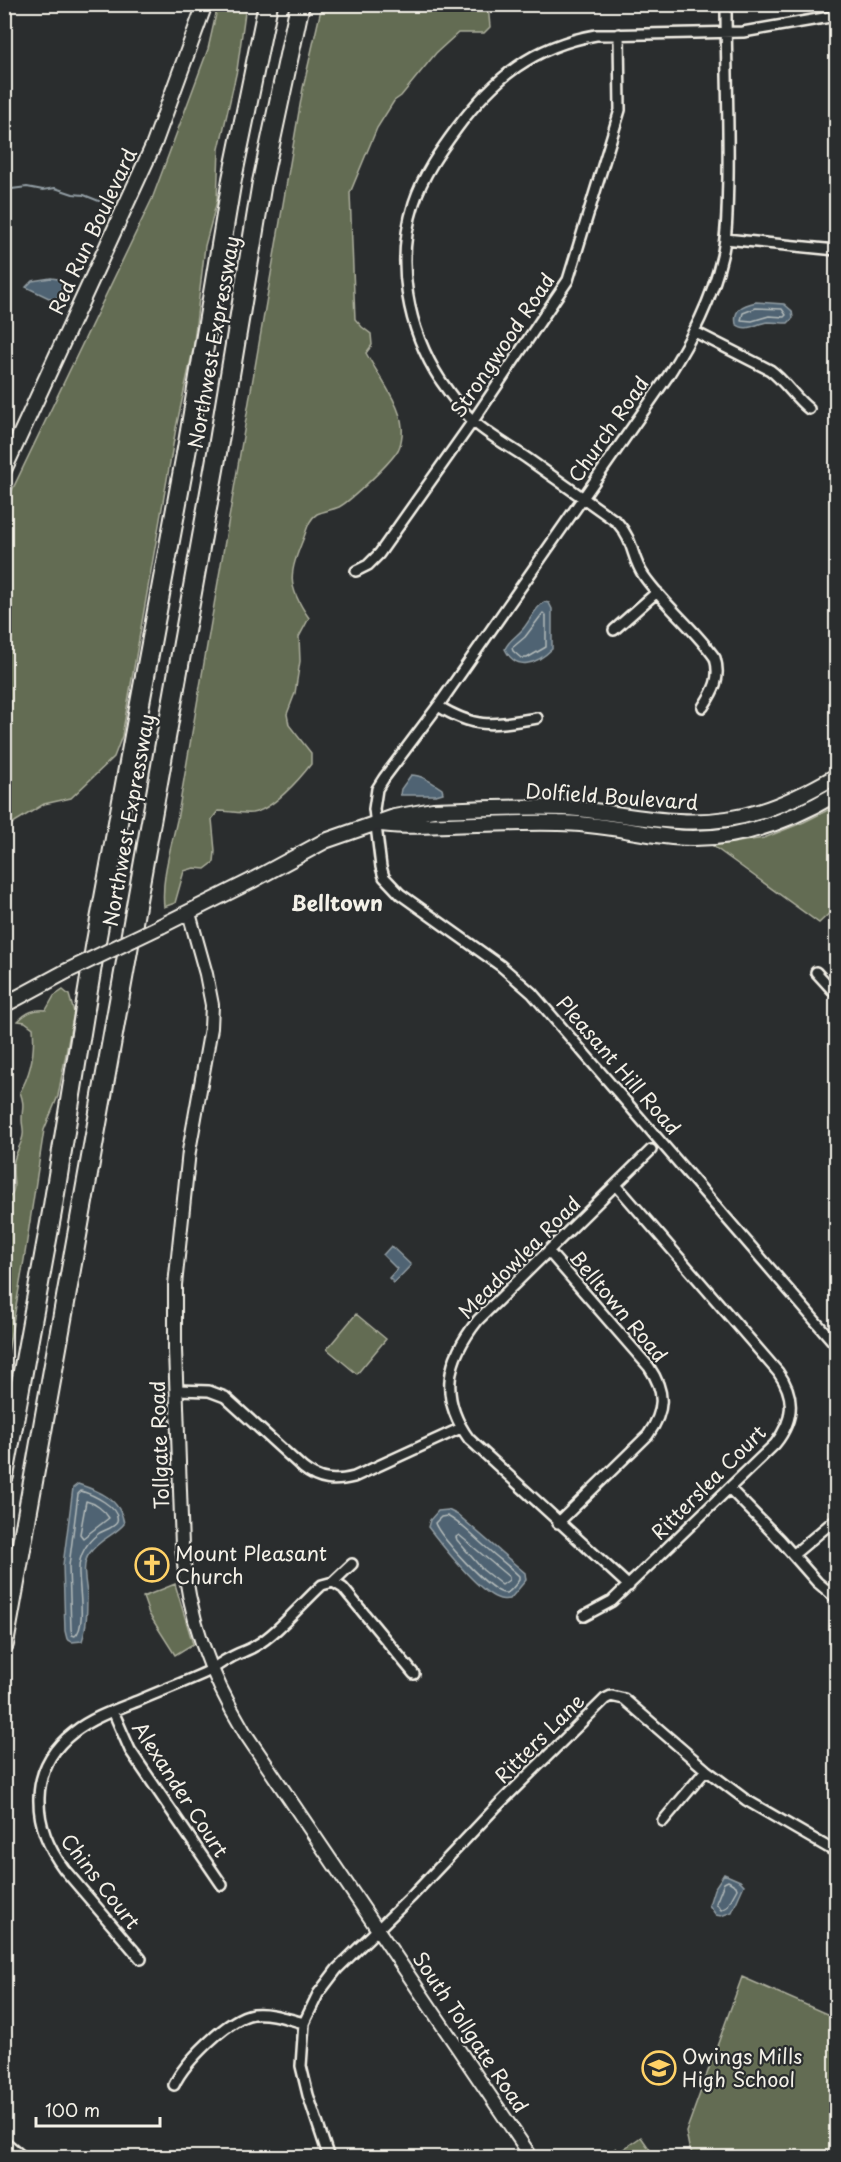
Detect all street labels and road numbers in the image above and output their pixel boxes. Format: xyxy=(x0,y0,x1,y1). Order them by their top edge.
street label: Red Run Boulevard xyxy=(40,143,144,319)
street label: Northwest Expressway xyxy=(180,233,246,451)
street label: Strongwood Road xyxy=(442,267,562,423)
street label: Church Road xyxy=(560,370,656,488)
street label: Northwest Expressway xyxy=(95,711,161,929)
street label: Dolfield Boulevard xyxy=(525,775,699,817)
street label: Pleasant Hill Road xyxy=(550,989,688,1141)
street label: Meadowlea Road xyxy=(451,1189,587,1325)
street label: Belltown Road xyxy=(563,1243,675,1369)
street label: Tollgate Road xyxy=(142,1380,176,1510)
street label: Ritterslea Court xyxy=(644,1418,772,1546)
street label: Ritters Lane xyxy=(487,1686,591,1790)
street label: Alexander Court xyxy=(126,1715,236,1863)
street label: Chins Court xyxy=(54,1827,148,1935)
street label: South Tollgate Road xyxy=(406,1945,536,2119)

